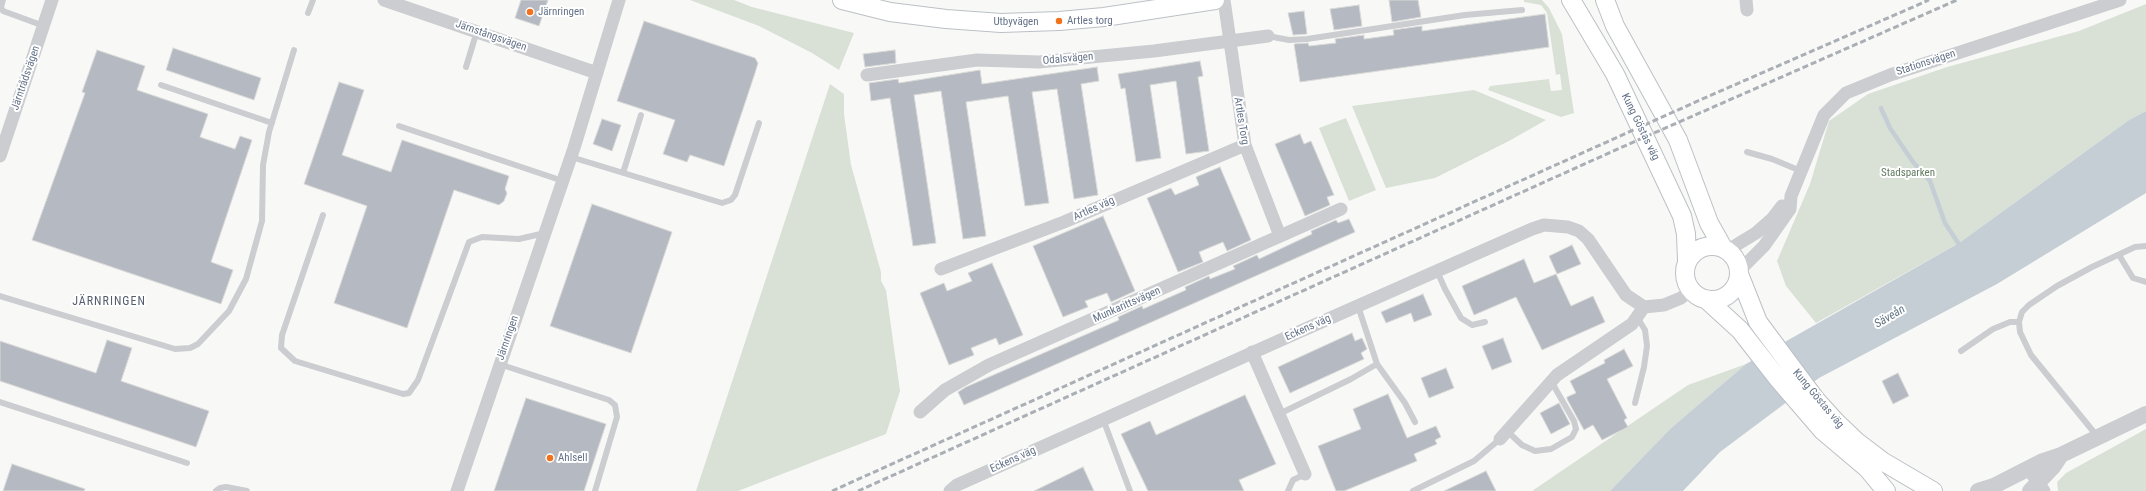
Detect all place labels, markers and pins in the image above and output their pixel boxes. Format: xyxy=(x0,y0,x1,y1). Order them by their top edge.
place label: Järnringen xyxy=(538,5,584,19)
marker: Järnringen xyxy=(525,7,535,17)
place label: Artles torg xyxy=(1067,14,1113,28)
marker: Artles torg xyxy=(1054,16,1064,26)
place label: Ahlsell xyxy=(558,451,587,465)
marker: Ahlsell xyxy=(545,453,555,463)

